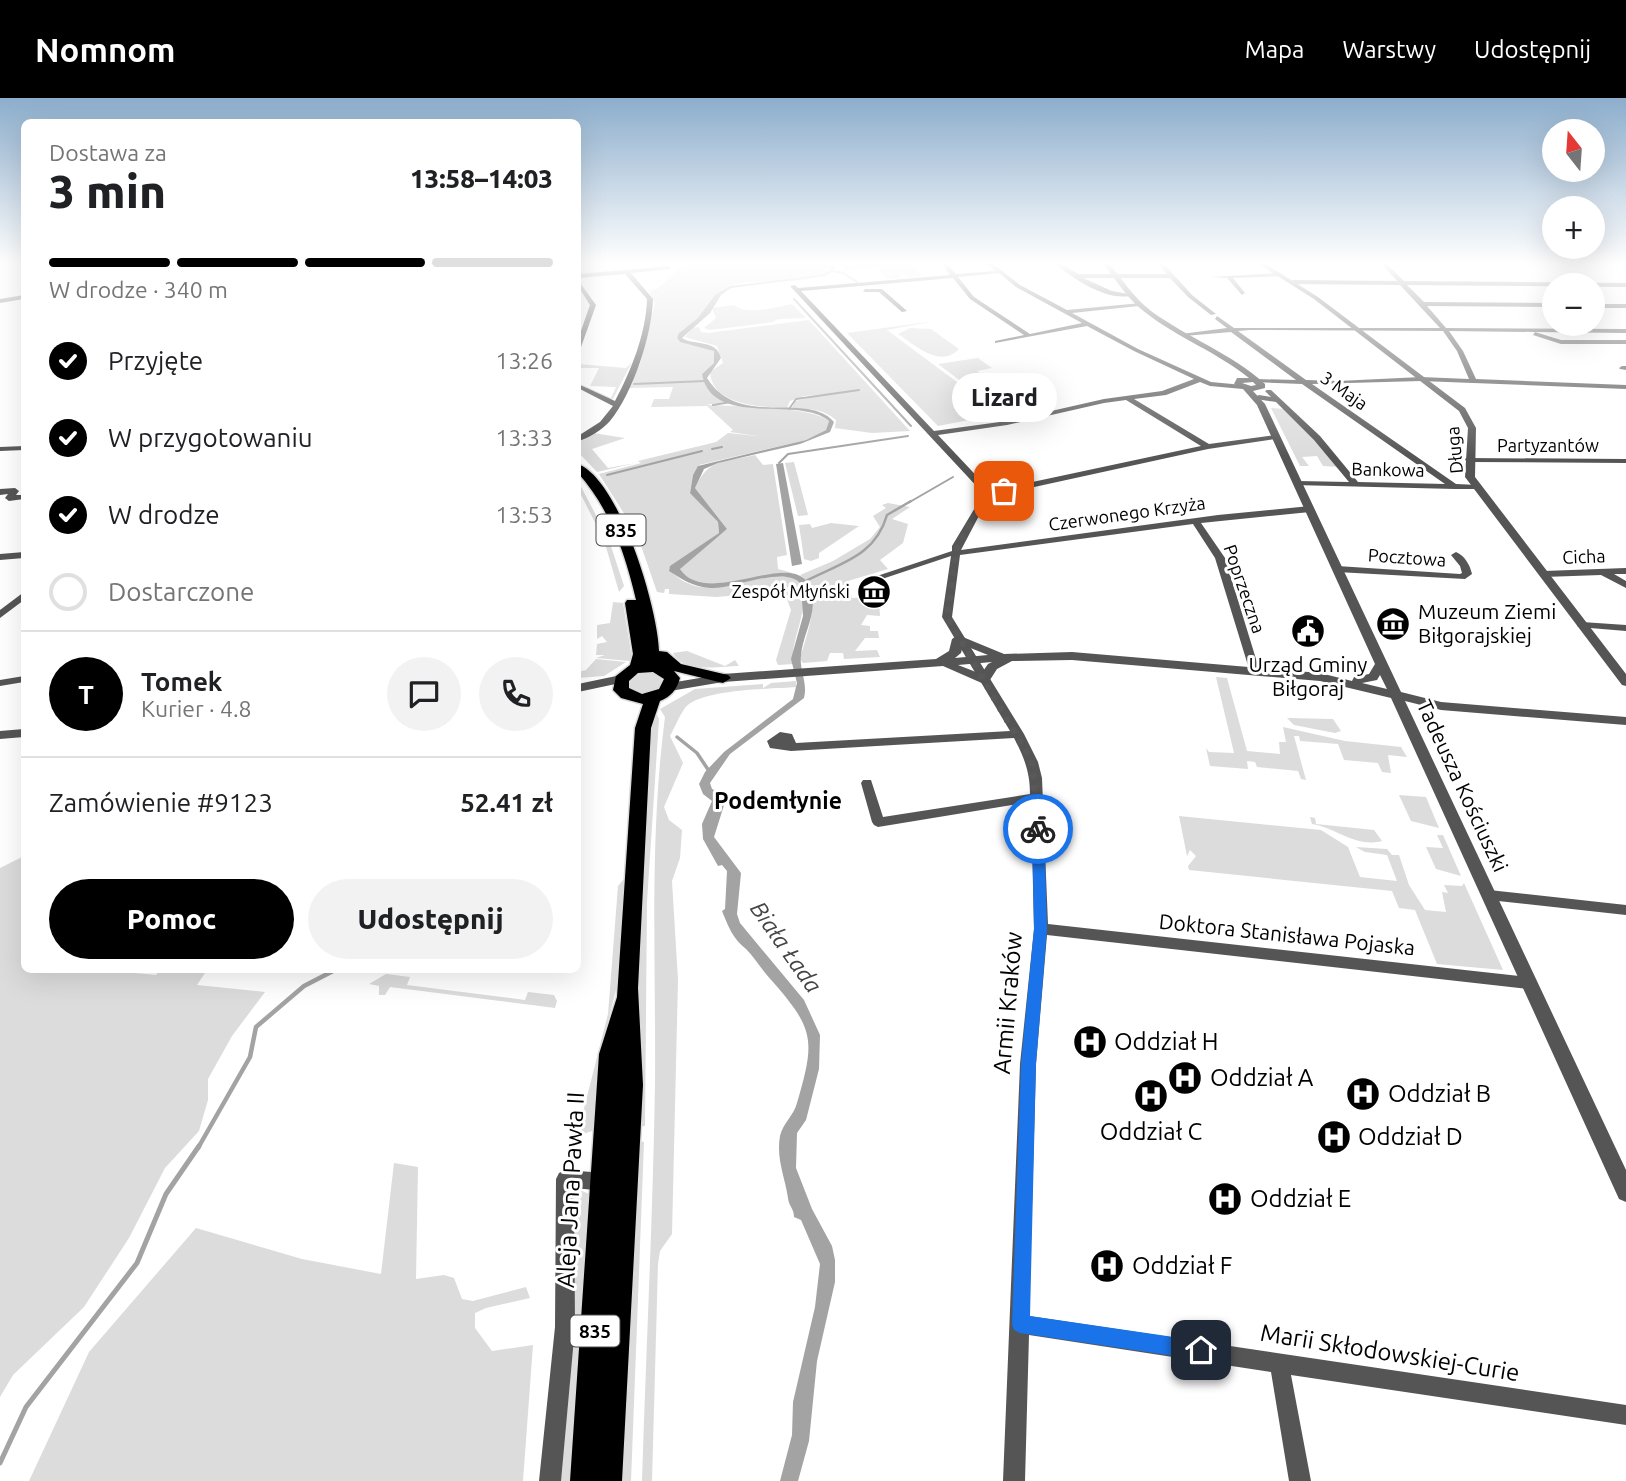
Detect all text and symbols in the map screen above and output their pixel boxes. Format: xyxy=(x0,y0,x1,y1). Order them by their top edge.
text: Nomnom xyxy=(35,31,176,68)
text: Mapa xyxy=(1245,36,1304,63)
text: Warstwy xyxy=(1342,36,1436,63)
text: Udostępnij xyxy=(1474,36,1591,63)
north arrow xyxy=(1542,119,1605,182)
map controls xyxy=(1542,119,1605,336)
text: Dostawa za xyxy=(49,140,167,165)
text: 13:58–14:03 xyxy=(410,164,553,193)
text: 3 min xyxy=(49,165,166,217)
button: + xyxy=(1542,196,1605,259)
button: − xyxy=(1542,273,1605,336)
text: W drodze · 340 m xyxy=(49,277,228,302)
icon: check xyxy=(49,342,87,380)
text: Przyjęte xyxy=(108,346,203,375)
text: 13:26 xyxy=(495,348,553,373)
street label: 3 Maja xyxy=(1317,367,1372,414)
callout: Lizard xyxy=(951,372,1056,421)
text: Lizard xyxy=(971,385,1038,410)
icon: check xyxy=(49,419,87,457)
text: W przygotowaniu xyxy=(108,423,313,452)
text: 13:33 xyxy=(495,425,553,450)
street label: Długa xyxy=(1442,426,1466,475)
street label: Partyzantów xyxy=(1497,435,1599,455)
street label: Bankowa xyxy=(1351,458,1425,480)
pin xyxy=(974,461,1034,521)
icon: bag xyxy=(985,472,1023,510)
street label: Czerwonego Krzyża xyxy=(1047,492,1207,534)
icon: check xyxy=(49,496,87,534)
text: W drodze xyxy=(108,500,220,529)
text: 13:53 xyxy=(495,502,553,527)
road number: 835 xyxy=(596,514,646,546)
street label: Poprzeczna xyxy=(1220,542,1269,636)
street label: Pocztowa xyxy=(1367,544,1447,570)
street label: Cicha xyxy=(1562,545,1606,567)
museum icon: Zespół Młyński xyxy=(855,573,893,611)
text: Dostarczone xyxy=(108,577,254,606)
place label: Zespół Młyński xyxy=(731,581,850,601)
place label: Muzeum Ziemi Biłgorajskiej xyxy=(1418,599,1556,647)
museum icon: Muzeum Ziemi Biłgorajskiej xyxy=(1374,605,1412,643)
public building icon: Urząd Gminy Biłgoraj xyxy=(1289,612,1327,650)
place label: Urząd Gminy Biłgoraj xyxy=(1249,652,1367,700)
button: chat xyxy=(387,657,461,731)
button: phone xyxy=(479,657,553,731)
text: Tomek xyxy=(141,667,222,696)
text: T xyxy=(78,680,94,709)
text: Kurier · 4.8 xyxy=(141,696,252,721)
street label: Tadeusza Kościuszki xyxy=(1412,696,1513,875)
text: Zamówienie #9123 xyxy=(49,788,273,817)
text: 52.41 zł xyxy=(460,788,553,817)
district label: Podemłynie xyxy=(714,788,842,813)
courier xyxy=(1003,794,1073,864)
icon: bike xyxy=(1019,810,1057,848)
button: Pomoc xyxy=(49,879,294,959)
button: Udostępnij xyxy=(308,879,553,959)
water label: Biała Łada xyxy=(746,896,827,997)
street label: Doktora Stanisława Pojaska xyxy=(1158,909,1416,959)
street label: Armii Kraków xyxy=(988,930,1027,1075)
hospital icon: Oddział H xyxy=(1071,1023,1109,1061)
place label: Oddział H xyxy=(1114,1028,1219,1055)
hospital icon: Oddział A xyxy=(1166,1059,1204,1097)
place label: Oddział A xyxy=(1210,1064,1314,1091)
hospital icon: Oddział B xyxy=(1344,1075,1382,1113)
hospital icon: Oddział C xyxy=(1132,1077,1170,1115)
place label: Oddział B xyxy=(1388,1080,1491,1107)
street label: Aleja Jana Pawła II xyxy=(552,1091,589,1289)
place label: Oddział C xyxy=(1100,1118,1203,1145)
hospital icon: Oddział D xyxy=(1315,1118,1353,1156)
place label: Oddział D xyxy=(1358,1123,1463,1150)
hospital icon: Oddział E xyxy=(1206,1180,1244,1218)
place label: Oddział E xyxy=(1250,1185,1351,1212)
hospital icon: Oddział F xyxy=(1088,1247,1126,1285)
place label: Oddział F xyxy=(1132,1252,1232,1279)
road number: 835 xyxy=(570,1316,620,1346)
street label: Marii Skłodowskiej-Curie xyxy=(1259,1319,1522,1386)
pin xyxy=(1171,1320,1231,1380)
icon: home xyxy=(1182,1331,1220,1369)

